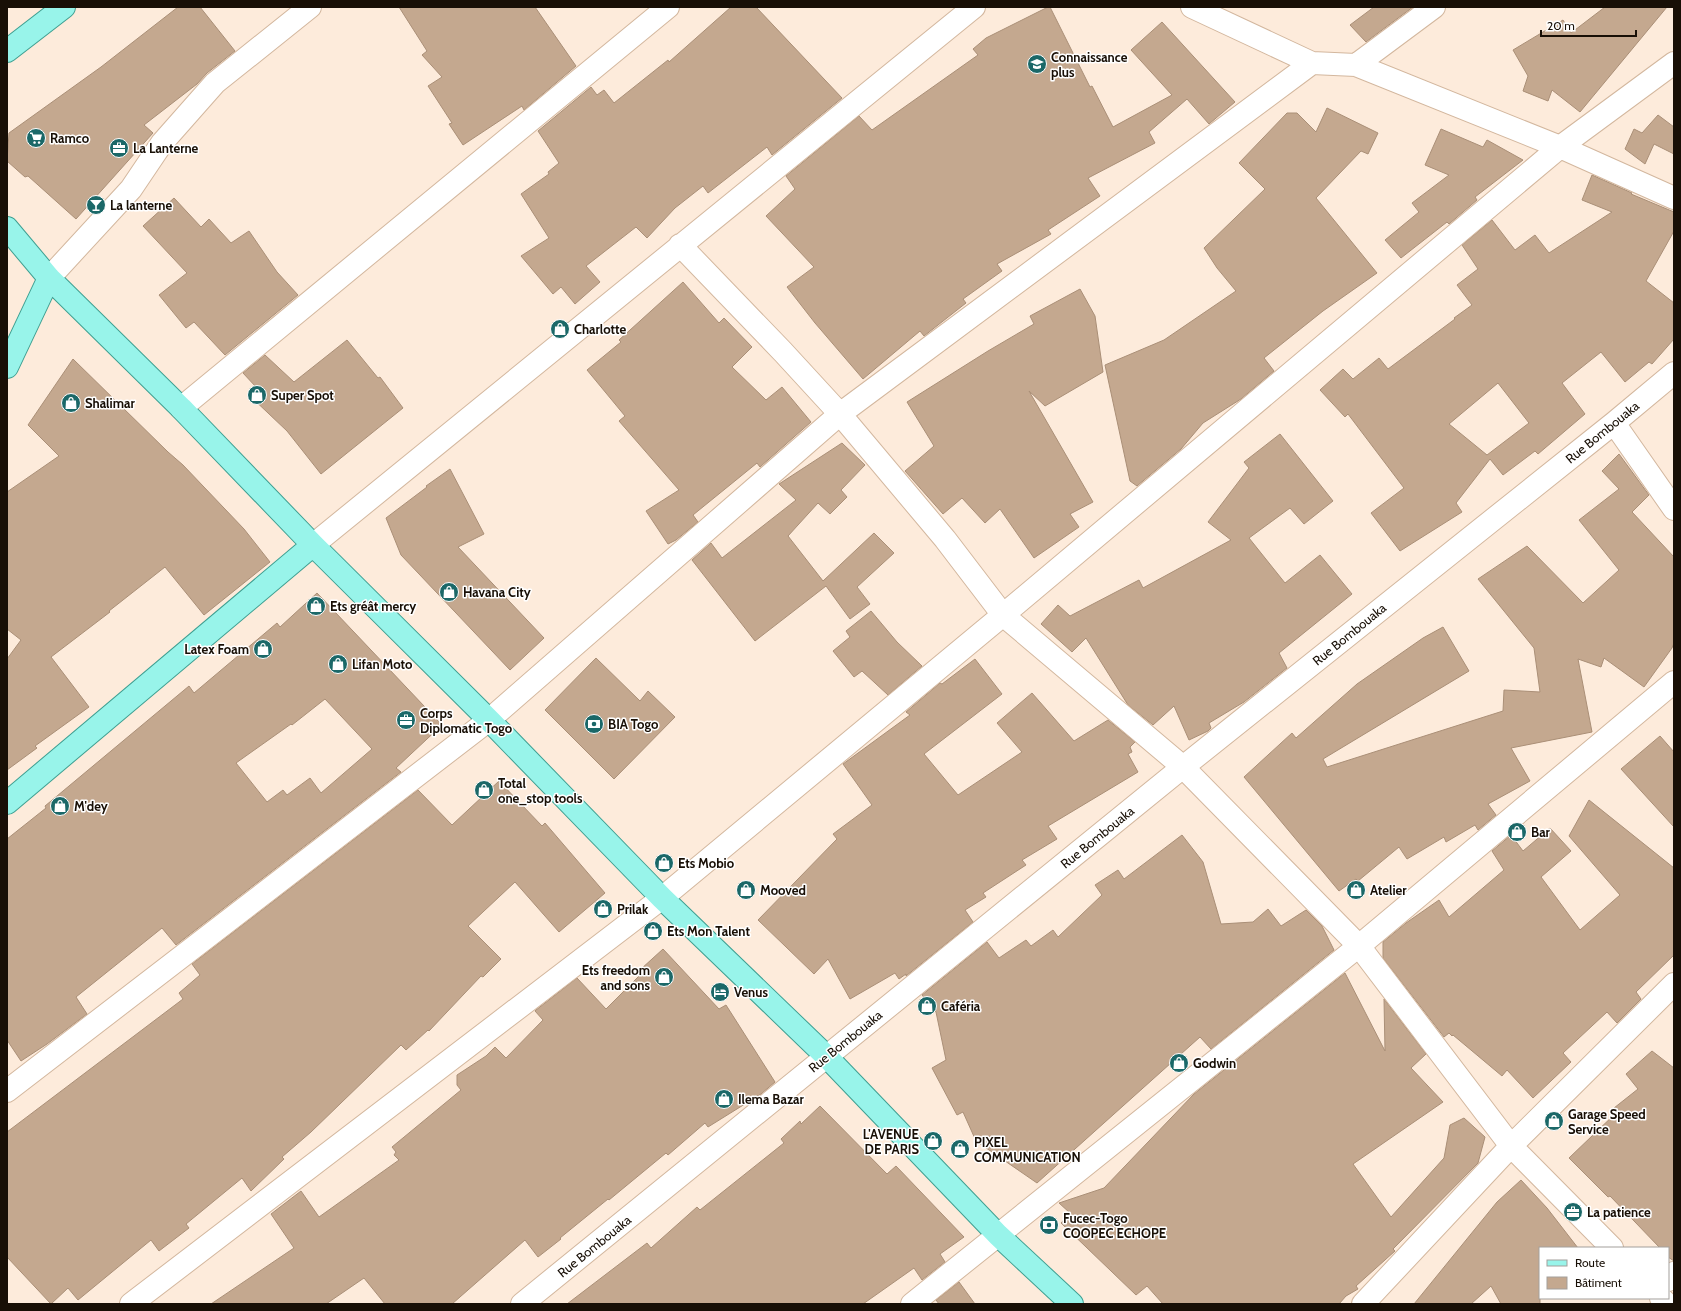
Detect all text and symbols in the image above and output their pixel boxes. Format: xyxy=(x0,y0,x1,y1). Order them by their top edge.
scale bar xyxy=(1541,12,1636,38)
text: 20 m xyxy=(1547,18,1575,33)
place label: Connaissance plus xyxy=(1051,49,1128,80)
school or university icon: Connaissance plus xyxy=(1026,53,1048,75)
supermarket icon: Ramco xyxy=(25,127,47,149)
place label: Ramco xyxy=(50,130,90,146)
office icon: La Lanterne xyxy=(108,137,130,159)
place label: La Lanterne xyxy=(133,140,199,156)
bar icon: La lanterne xyxy=(85,194,107,216)
place label: La lanterne xyxy=(110,197,173,213)
shop icon: Charlotte xyxy=(549,318,571,340)
place label: Charlotte xyxy=(574,321,626,337)
shop icon: Super Spot xyxy=(246,384,268,406)
place label: Super Spot xyxy=(271,387,334,403)
shop icon: Shalimar xyxy=(60,392,82,414)
place label: Shalimar xyxy=(85,395,135,411)
street label: Rue Bombouaka xyxy=(1562,397,1643,466)
shop icon: Havana City xyxy=(438,581,460,603)
place label: Havana City xyxy=(463,584,531,600)
shop icon: Ets gréât mercy xyxy=(305,595,327,617)
place label: Ets gréât mercy xyxy=(330,598,416,614)
street label: Rue Bombouaka xyxy=(1309,599,1390,668)
shop icon: Latex Foam xyxy=(252,638,274,660)
place label: Latex Foam xyxy=(184,641,249,657)
shop icon: Lifan Moto xyxy=(327,653,349,675)
place label: Lifan Moto xyxy=(352,656,413,672)
place label: Corps Diplomatic Togo xyxy=(420,705,513,736)
office icon: Corps Diplomatic Togo xyxy=(395,709,417,731)
bank icon: BIA Togo xyxy=(583,713,605,735)
place label: BIA Togo xyxy=(608,716,659,732)
place label: Total one_stop tools xyxy=(498,775,583,806)
shop icon: Total one_stop tools xyxy=(473,779,495,801)
shop icon: M'dey xyxy=(49,795,71,817)
place label: M'dey xyxy=(74,798,108,814)
street label: Rue Bombouaka xyxy=(1057,802,1138,871)
shop icon: Bar xyxy=(1506,821,1528,843)
place label: Bar xyxy=(1531,824,1551,840)
shop icon: Ets Mobio xyxy=(653,852,675,874)
place label: Ets Mobio xyxy=(678,855,735,871)
shop icon: Mooved xyxy=(735,879,757,901)
shop icon: Atelier xyxy=(1345,879,1367,901)
place label: Mooved xyxy=(760,882,806,898)
place label: Atelier xyxy=(1370,882,1407,898)
shop icon: Prilak xyxy=(592,898,614,920)
place label: Prilak xyxy=(617,901,649,917)
shop icon: Ets Mon Talent xyxy=(642,920,664,942)
place label: Ets Mon Talent xyxy=(667,923,750,939)
place label: Ets freedom and sons xyxy=(582,962,650,993)
shop icon: Ets freedom and sons xyxy=(653,966,675,988)
hotel icon: Venus xyxy=(709,981,731,1003)
place label: Venus xyxy=(734,984,768,1000)
shop icon: Caféria xyxy=(916,995,938,1017)
place label: Caféria xyxy=(941,998,981,1014)
street label: Rue Bombouaka xyxy=(805,1006,886,1075)
shop icon: Godwin xyxy=(1168,1052,1190,1074)
place label: Godwin xyxy=(1193,1055,1236,1071)
shop icon: Ilema Bazar xyxy=(713,1088,735,1110)
place label: Ilema Bazar xyxy=(738,1091,805,1107)
place label: Garage Speed Service xyxy=(1568,1106,1646,1137)
shop icon: Garage Speed Service xyxy=(1543,1110,1565,1132)
place label: L'AVENUE DE PARIS xyxy=(863,1126,919,1157)
shop icon: L'AVENUE DE PARIS xyxy=(922,1130,944,1152)
place label: PIXEL COMMUNICATION xyxy=(974,1134,1081,1165)
shop icon: PIXEL COMMUNICATION xyxy=(949,1138,971,1160)
office icon: La patience xyxy=(1562,1201,1584,1223)
place label: La patience xyxy=(1587,1204,1651,1220)
place label: Fucec-Togo COOPEC ECHOPE xyxy=(1063,1210,1166,1241)
street label: Rue Bombouaka xyxy=(554,1211,635,1280)
bank icon: Fucec-Togo COOPEC ECHOPE xyxy=(1038,1214,1060,1236)
legend xyxy=(1539,1247,1669,1299)
text: Route xyxy=(1575,1255,1605,1270)
text: Bâtiment xyxy=(1575,1275,1622,1290)

